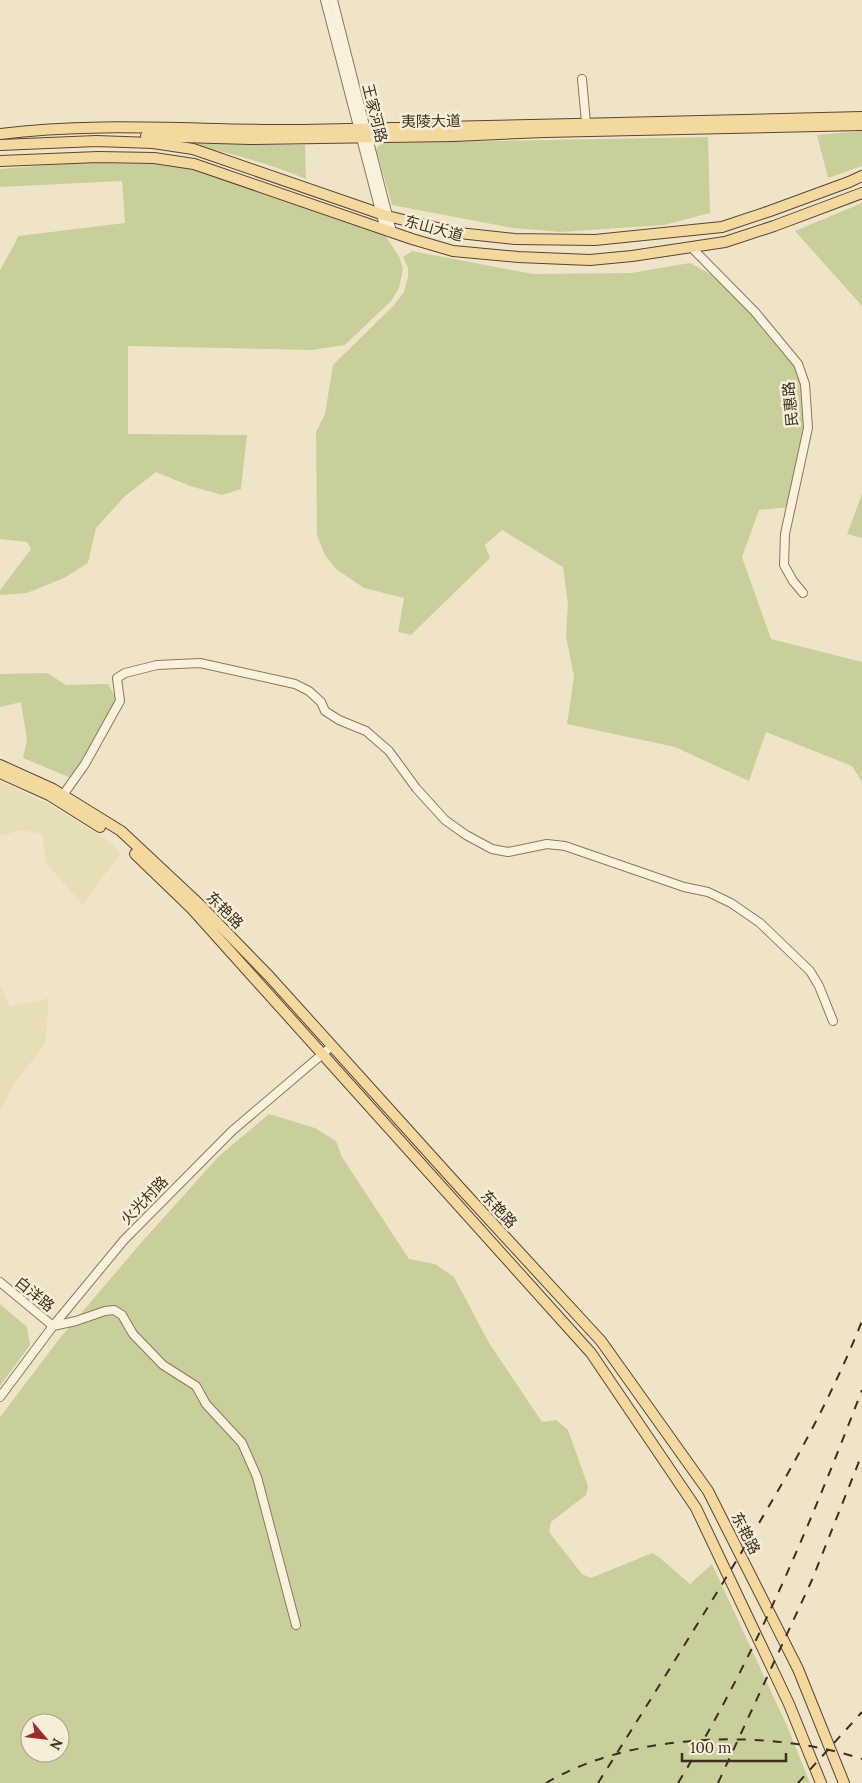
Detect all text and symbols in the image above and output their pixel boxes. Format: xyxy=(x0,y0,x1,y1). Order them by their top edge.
street label: 王家河路 xyxy=(359,82,391,144)
street label: 夷陵大道 xyxy=(401,111,461,131)
street label: 东山大道 xyxy=(403,211,465,245)
street label: 民惠路 xyxy=(779,381,801,427)
street label: 东艳路 xyxy=(202,887,248,933)
street label: 火光村路 xyxy=(116,1172,172,1228)
street label: 东艳路 xyxy=(477,1186,521,1232)
street label: 白洋路 xyxy=(12,1272,58,1316)
street label: 东艳路 xyxy=(727,1509,765,1557)
north arrow xyxy=(20,1713,70,1763)
scale bar xyxy=(682,1730,786,1762)
text: N xyxy=(46,1735,67,1753)
text: 100 m xyxy=(690,1738,731,1757)

